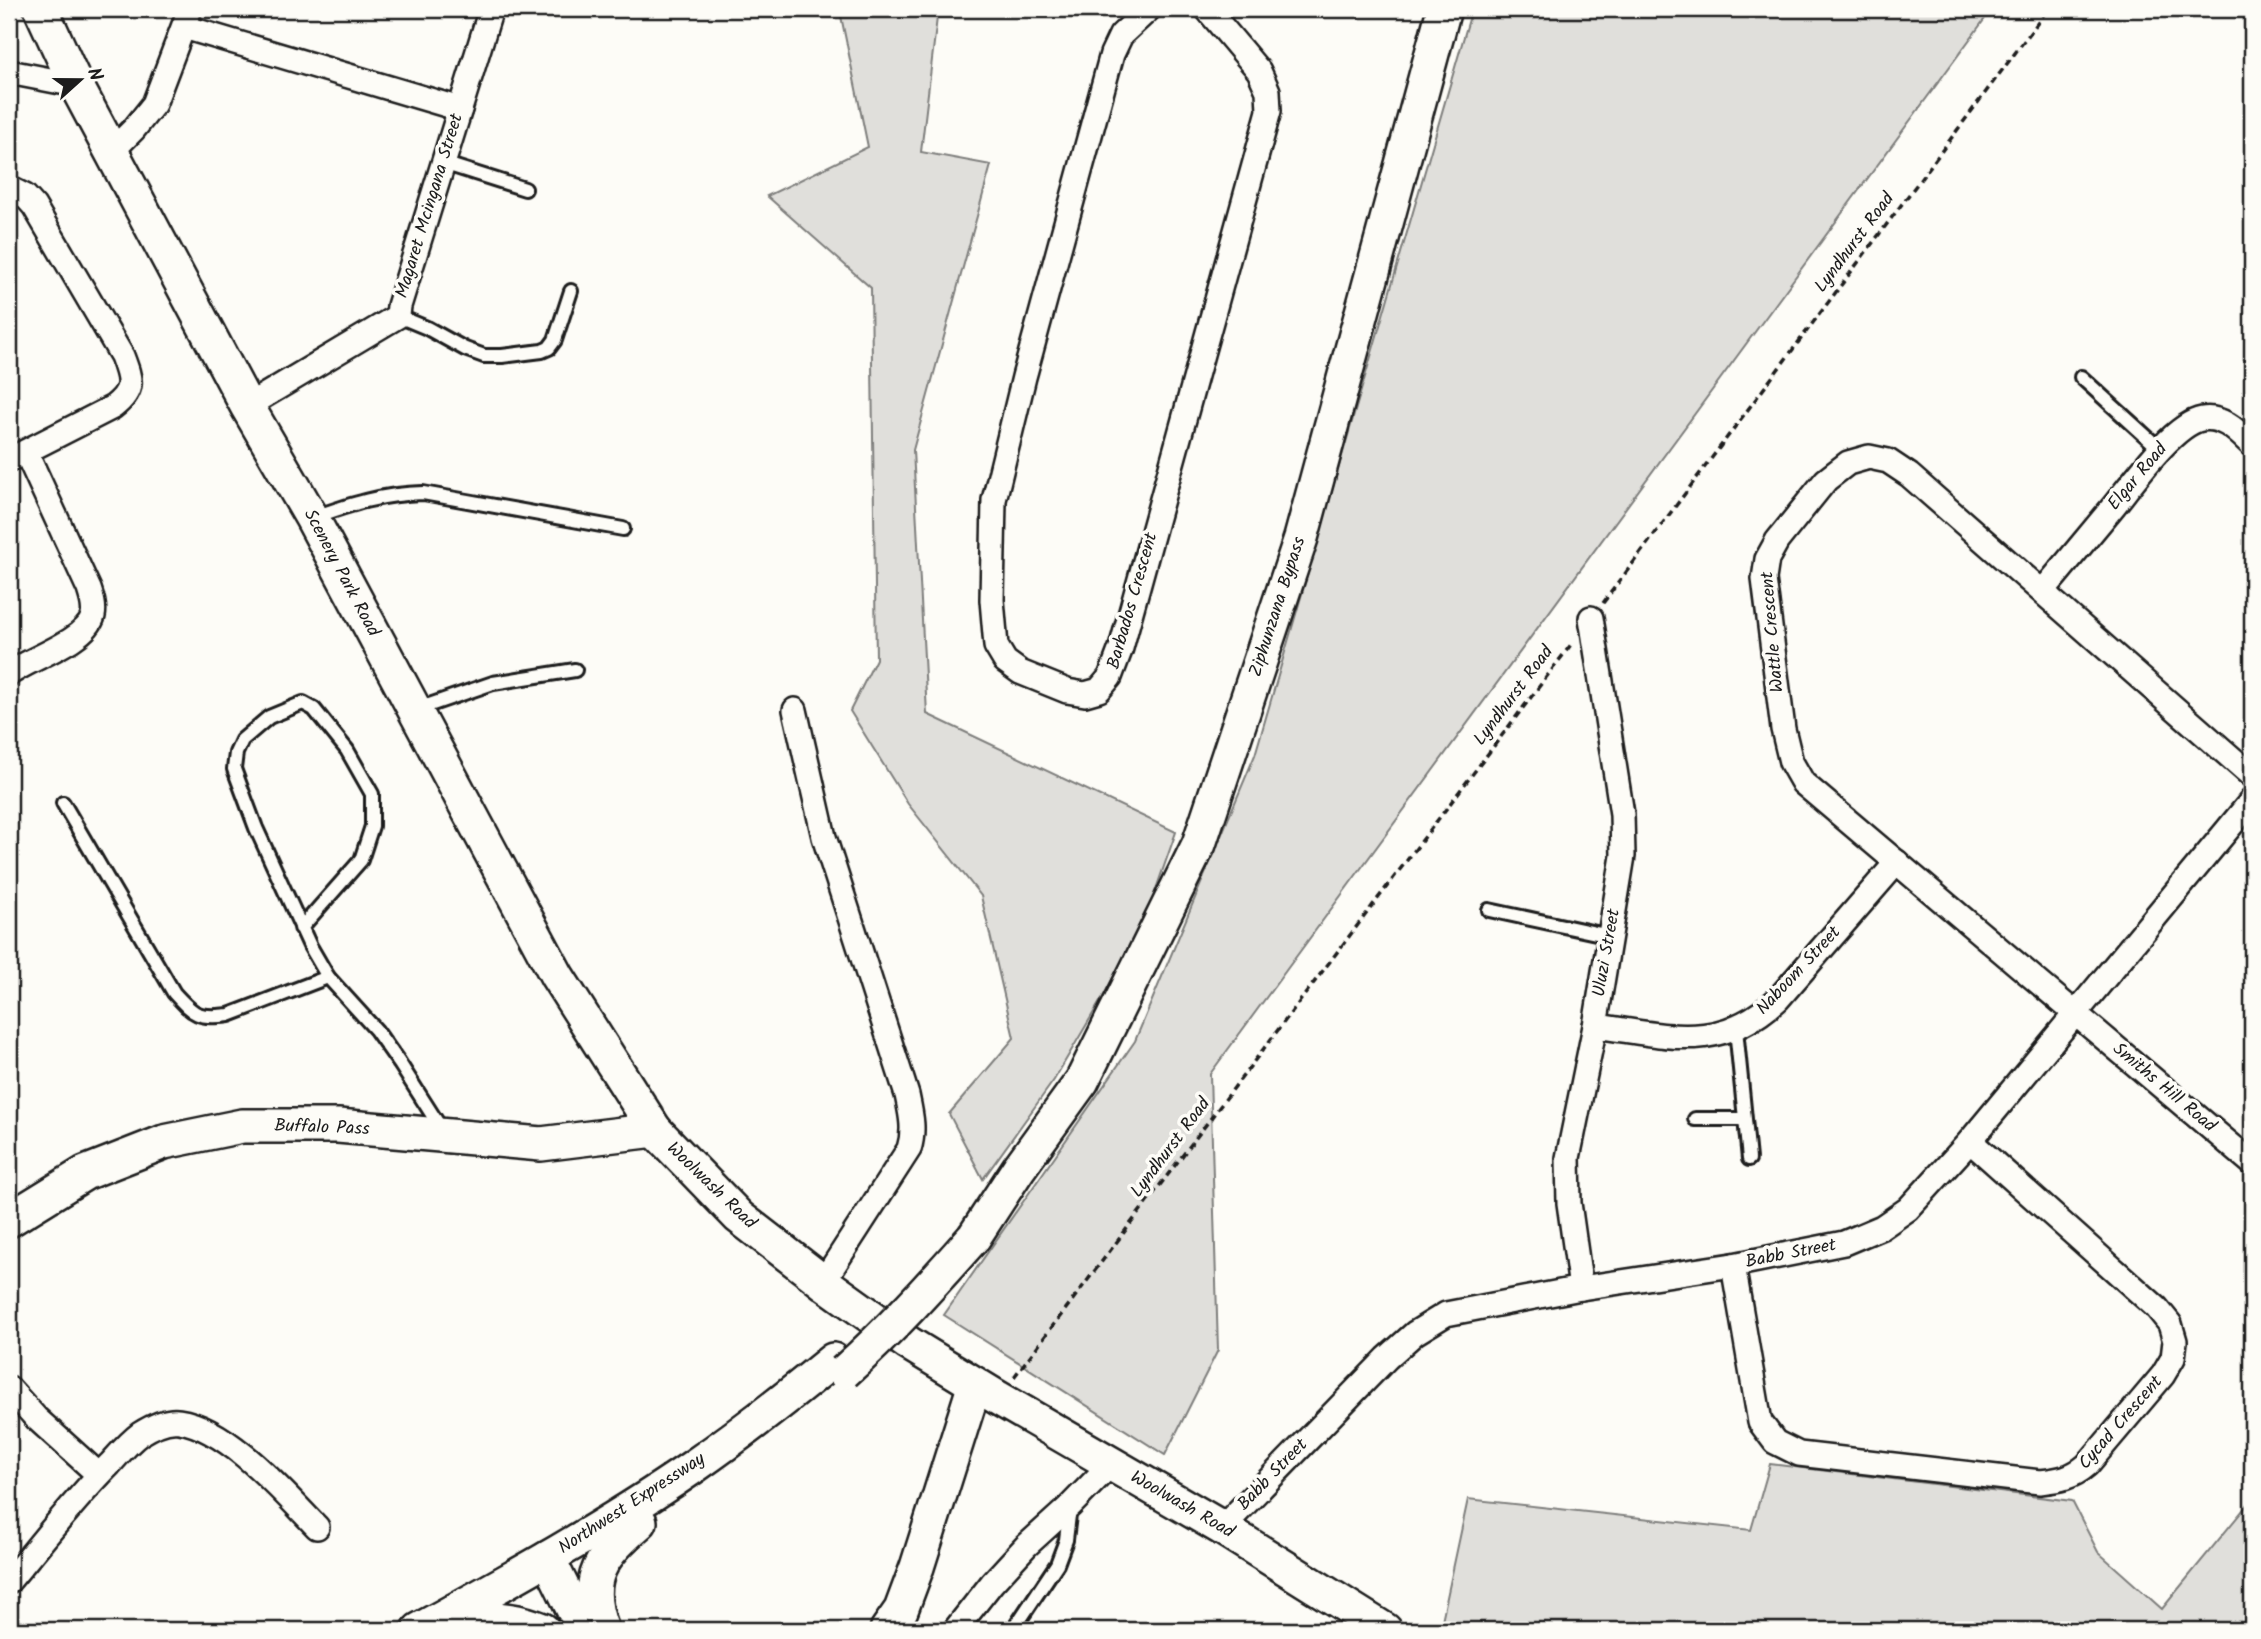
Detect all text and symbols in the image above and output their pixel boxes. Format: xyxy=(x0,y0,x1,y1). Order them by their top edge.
north arrow xyxy=(46,46,116,116)
text: N xyxy=(78,64,110,86)
street label: Magaret Mcingana Street xyxy=(388,109,472,302)
street label: Lyndhurst Road xyxy=(1808,186,1903,299)
street label: Elgar Road xyxy=(2101,436,2176,517)
street label: Scenery Park Road xyxy=(295,504,387,643)
street label: Barbados Crescent xyxy=(1100,528,1167,673)
street label: Ziphunzana Bypass xyxy=(1242,533,1314,681)
street label: Wattle Crescent xyxy=(1753,569,1793,694)
street label: Lyndhurst Road xyxy=(1467,639,1562,752)
street label: Uluzi Street xyxy=(1585,906,1629,999)
street label: Naboom Street xyxy=(1750,919,1849,1022)
street label: Smiths Hill Road xyxy=(2106,1036,2223,1141)
street label: Lyndhurst Road xyxy=(1124,1091,1219,1204)
street label: Buffalo Pass xyxy=(274,1112,371,1144)
street label: Woolwash Road xyxy=(659,1135,764,1237)
street label: Babb Street xyxy=(1743,1231,1840,1277)
street label: Cycad Crescent xyxy=(2072,1369,2171,1477)
street label: Babb Street xyxy=(1231,1431,1316,1518)
street label: Northwest Expressway xyxy=(553,1445,712,1563)
street label: Woolwash Road xyxy=(1125,1463,1240,1547)

